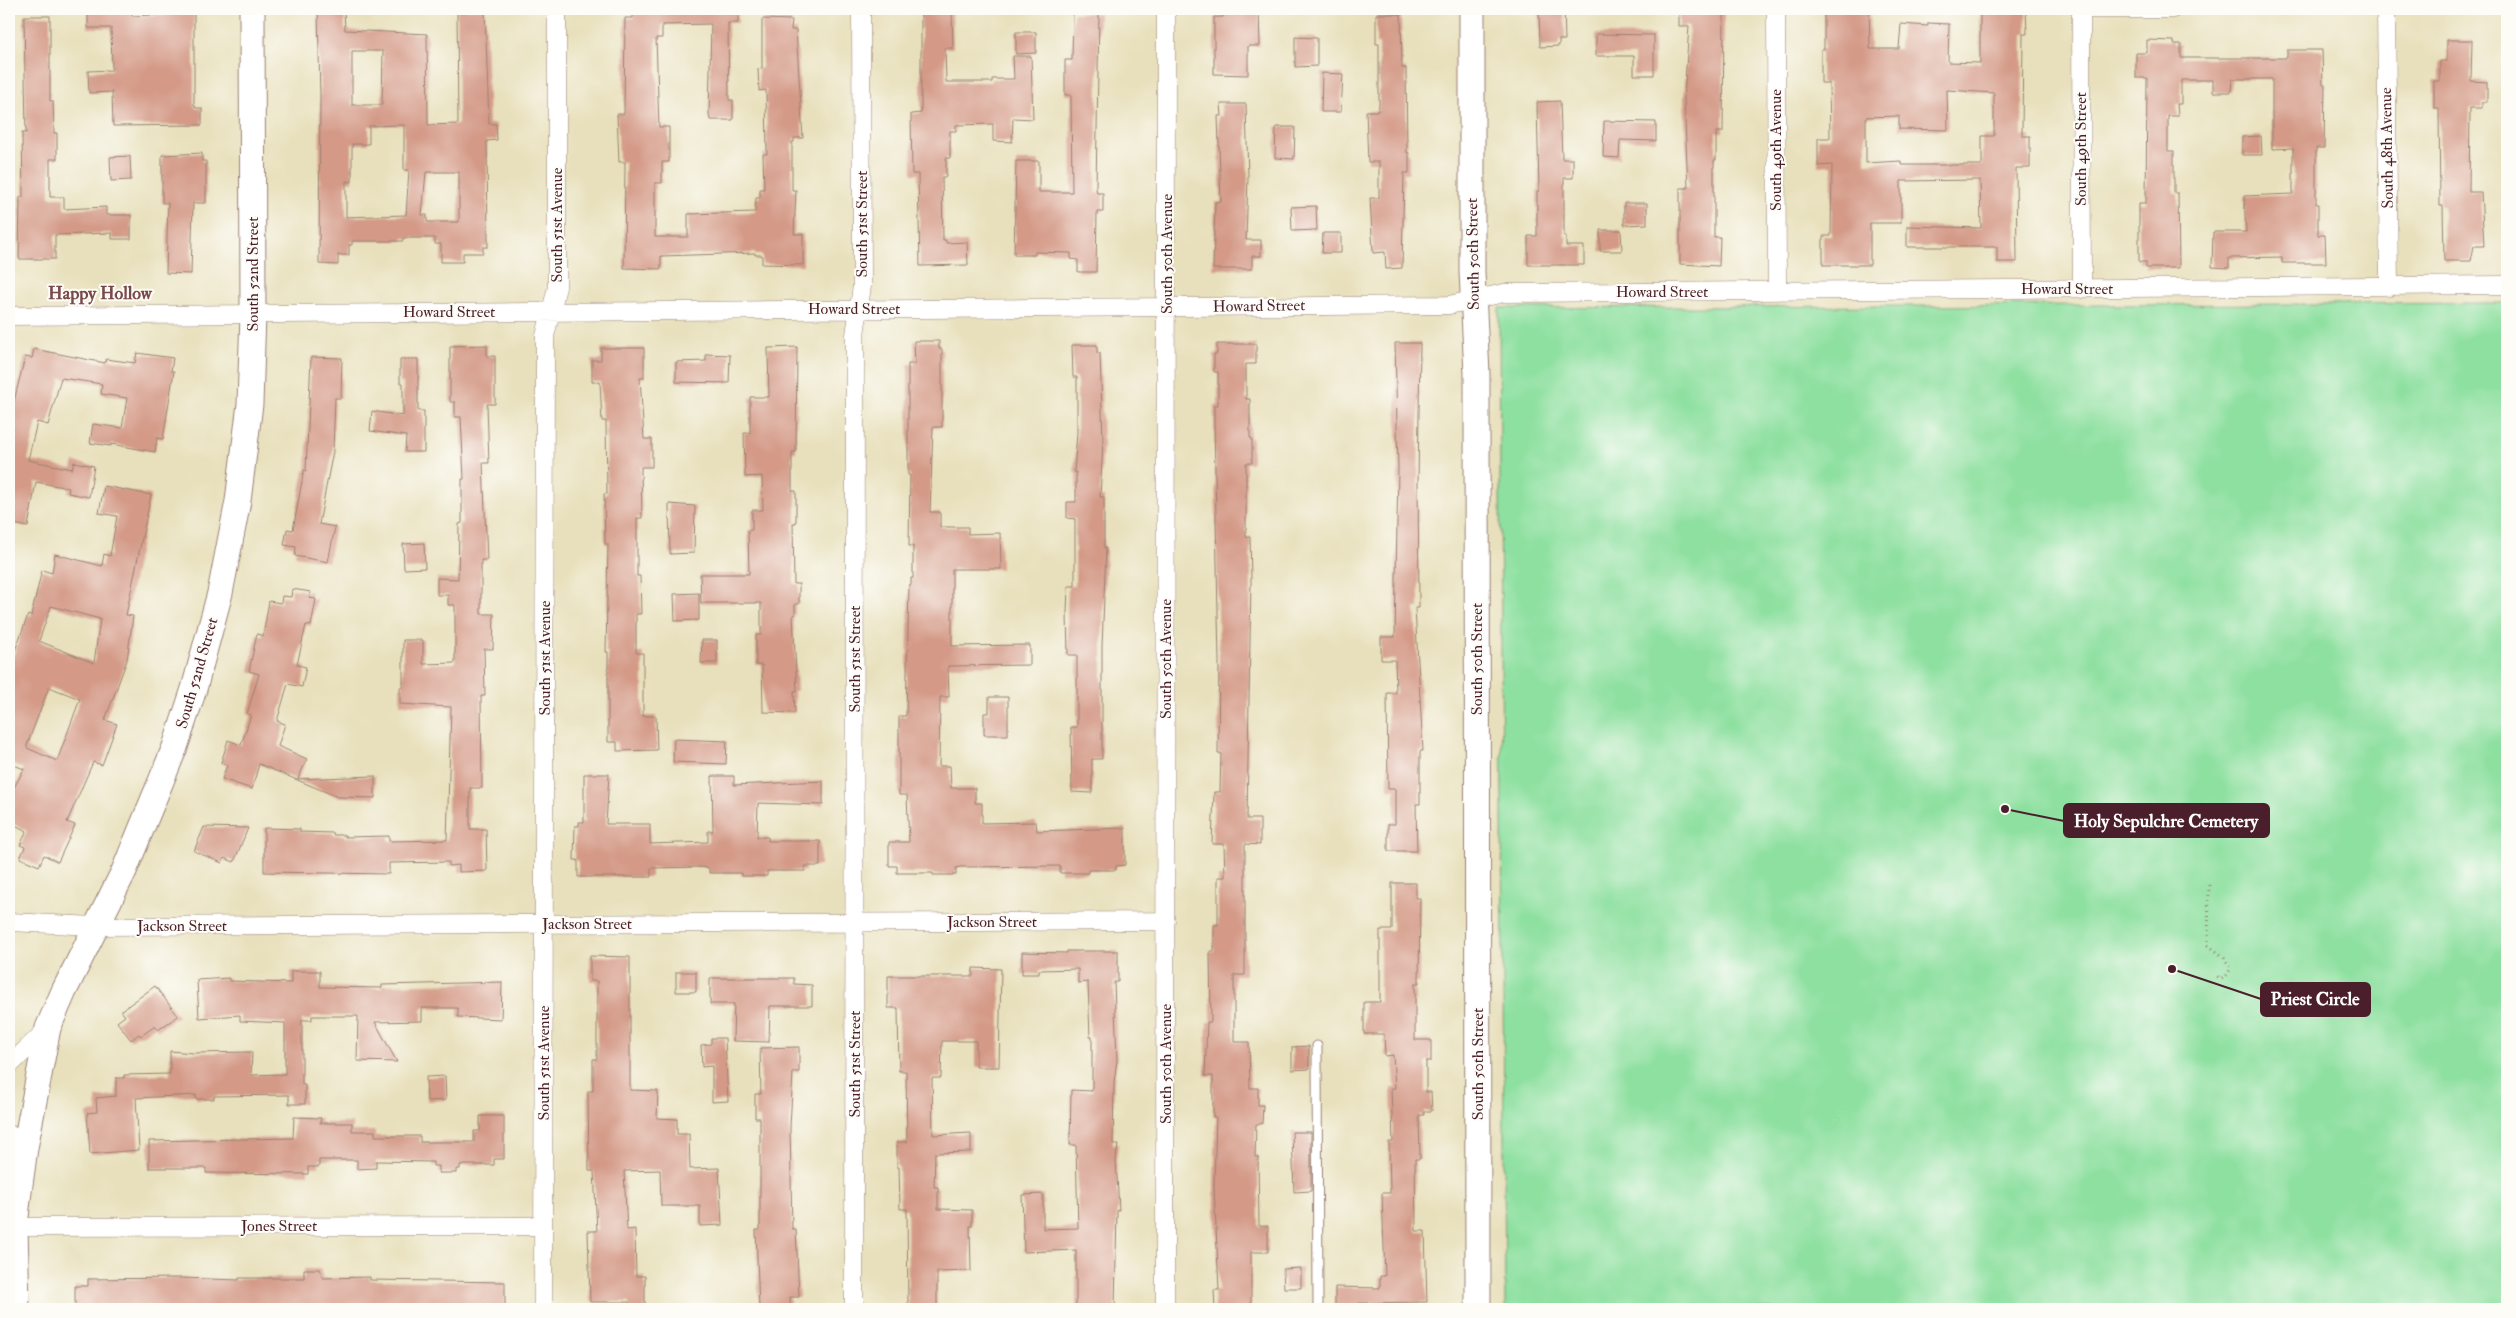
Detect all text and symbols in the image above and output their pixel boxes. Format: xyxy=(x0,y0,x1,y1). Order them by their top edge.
street label: South 48th Avenue xyxy=(2376,87,2398,209)
street label: South 49th Avenue xyxy=(1766,89,1786,211)
street label: South 49th Street xyxy=(2071,92,2091,206)
street label: South 51st Avenue xyxy=(547,167,567,282)
street label: South 51st Street xyxy=(852,170,872,278)
street label: South 50th Avenue xyxy=(1157,194,1177,314)
street label: South 50th Street xyxy=(1462,198,1484,310)
street label: South 52nd Street xyxy=(243,217,263,331)
street label: Howard Street xyxy=(2021,279,2113,299)
district label: Happy Hollow xyxy=(48,282,153,305)
street label: Howard Street xyxy=(1616,282,1708,302)
street label: Howard Street xyxy=(1213,295,1305,317)
street label: Howard Street xyxy=(808,299,900,319)
street label: Howard Street xyxy=(403,302,495,322)
street label: South 50th Avenue xyxy=(1156,599,1176,719)
street label: South 51st Avenue xyxy=(535,600,555,715)
street label: South 50th Street xyxy=(1467,603,1487,715)
street label: South 51st Street xyxy=(845,605,865,713)
street label: South 52nd Street xyxy=(172,615,222,731)
callout: Holy Sepulchre Cemetery xyxy=(2064,804,2269,837)
text: Holy Sepulchre Cemetery xyxy=(2074,810,2259,833)
street label: Jackson Street xyxy=(946,912,1037,933)
street label: Jackson Street xyxy=(541,914,632,935)
street label: Jackson Street xyxy=(136,916,227,937)
callout: Priest Circle xyxy=(2261,983,2370,1016)
text: Priest Circle xyxy=(2271,988,2360,1011)
street label: South 50th Avenue xyxy=(1156,1004,1176,1124)
street label: South 51st Avenue xyxy=(534,1005,554,1120)
street label: South 50th Street xyxy=(1468,1008,1488,1120)
street label: South 51st Street xyxy=(845,1010,865,1118)
street label: Jones Street xyxy=(240,1216,317,1237)

